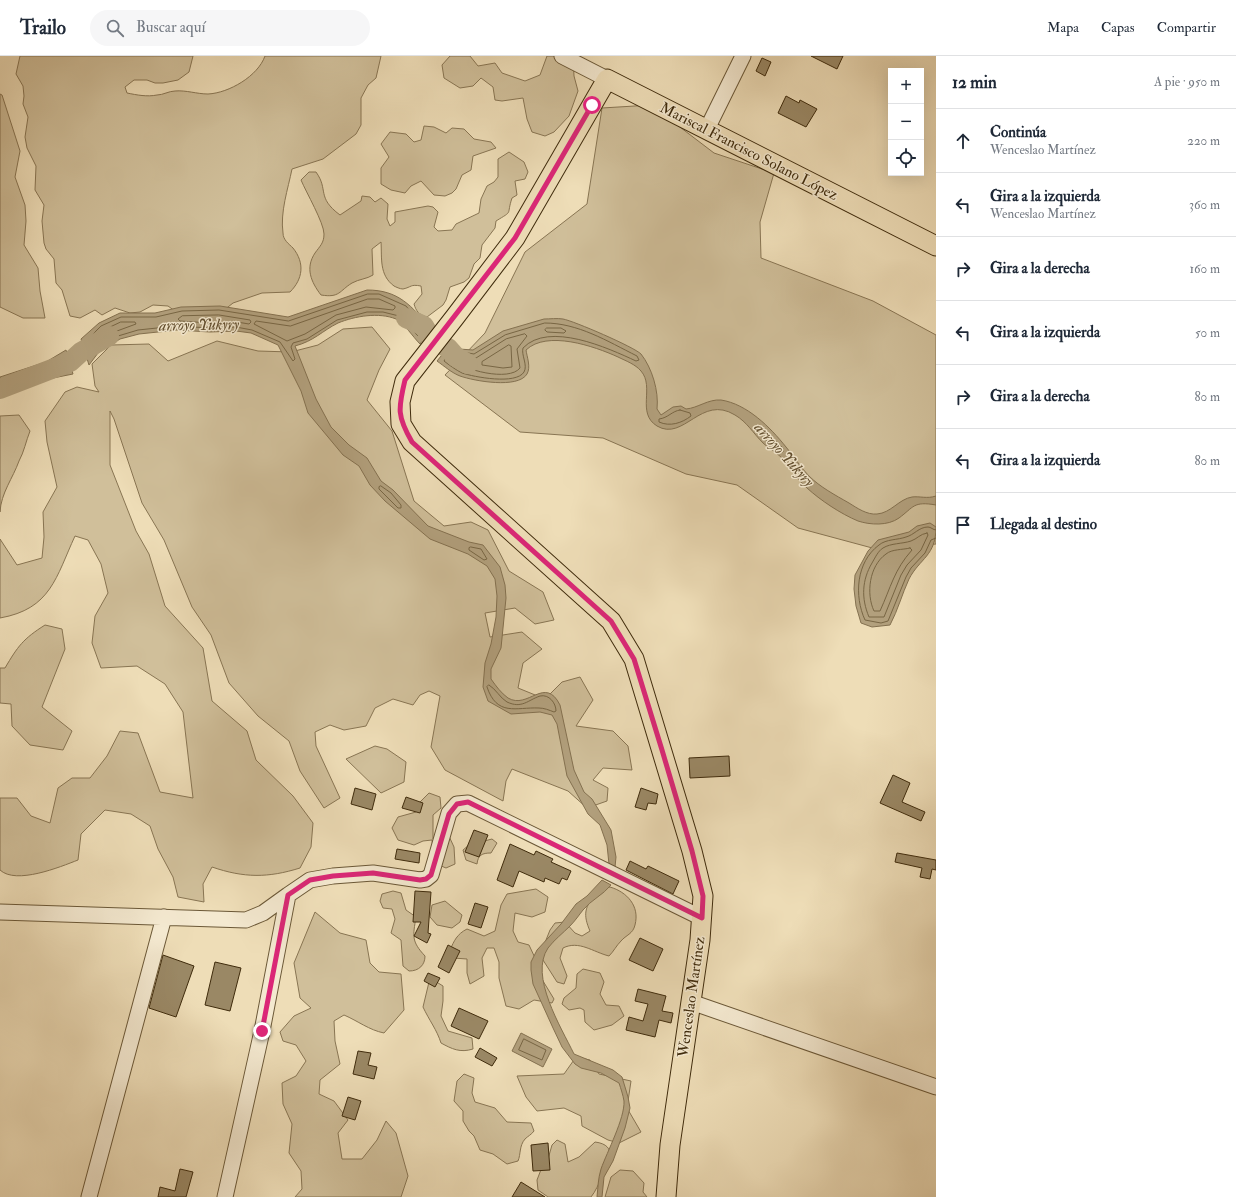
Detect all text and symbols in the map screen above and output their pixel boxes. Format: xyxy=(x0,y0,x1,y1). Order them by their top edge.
search box xyxy=(90,10,370,46)
text: Trailo xyxy=(20,16,66,40)
icon: search xyxy=(104,17,126,39)
text: Buscar aquí xyxy=(136,18,205,37)
text: Mapa xyxy=(1047,19,1079,36)
text: Capas xyxy=(1101,19,1135,36)
text: Compartir xyxy=(1157,19,1216,36)
map controls xyxy=(888,68,924,176)
button: + xyxy=(888,68,924,104)
text: 12 min xyxy=(952,72,997,93)
text: A pie · 950 m xyxy=(1154,74,1220,90)
route start xyxy=(583,96,601,114)
street label: Mariscal Francisco Solano López xyxy=(656,98,841,206)
button: − xyxy=(888,104,924,140)
text: Continúa xyxy=(990,123,1046,142)
icon: ahead xyxy=(952,130,974,152)
text: 220 m xyxy=(1187,133,1220,149)
button: locate xyxy=(888,140,924,176)
text: Wenceslao Martínez xyxy=(990,142,1096,158)
text: Gira a la izquierda xyxy=(990,187,1100,206)
icon: left xyxy=(952,194,974,216)
text: 360 m xyxy=(1189,197,1220,213)
text: Wenceslao Martínez xyxy=(990,206,1096,222)
icon: right xyxy=(952,258,974,280)
text: Gira a la derecha xyxy=(990,259,1090,278)
text: 160 m xyxy=(1189,261,1220,277)
water label: arroyo Yukyry xyxy=(158,314,240,336)
icon: left xyxy=(952,322,974,344)
text: Gira a la izquierda xyxy=(990,323,1100,342)
text: 50 m xyxy=(1195,325,1220,341)
icon: right xyxy=(952,386,974,408)
text: Gira a la derecha xyxy=(990,387,1090,406)
text: 80 m xyxy=(1194,389,1220,405)
water label: arroyo Yukyry xyxy=(749,417,819,492)
icon: left xyxy=(952,450,974,472)
text: Gira a la izquierda xyxy=(990,451,1100,470)
text: 80 m xyxy=(1194,453,1220,469)
icon: arrive xyxy=(952,514,974,536)
text: Llegada al destino xyxy=(990,515,1097,534)
street label: Wenceslao Martínez xyxy=(673,935,709,1060)
route end xyxy=(253,1022,271,1040)

